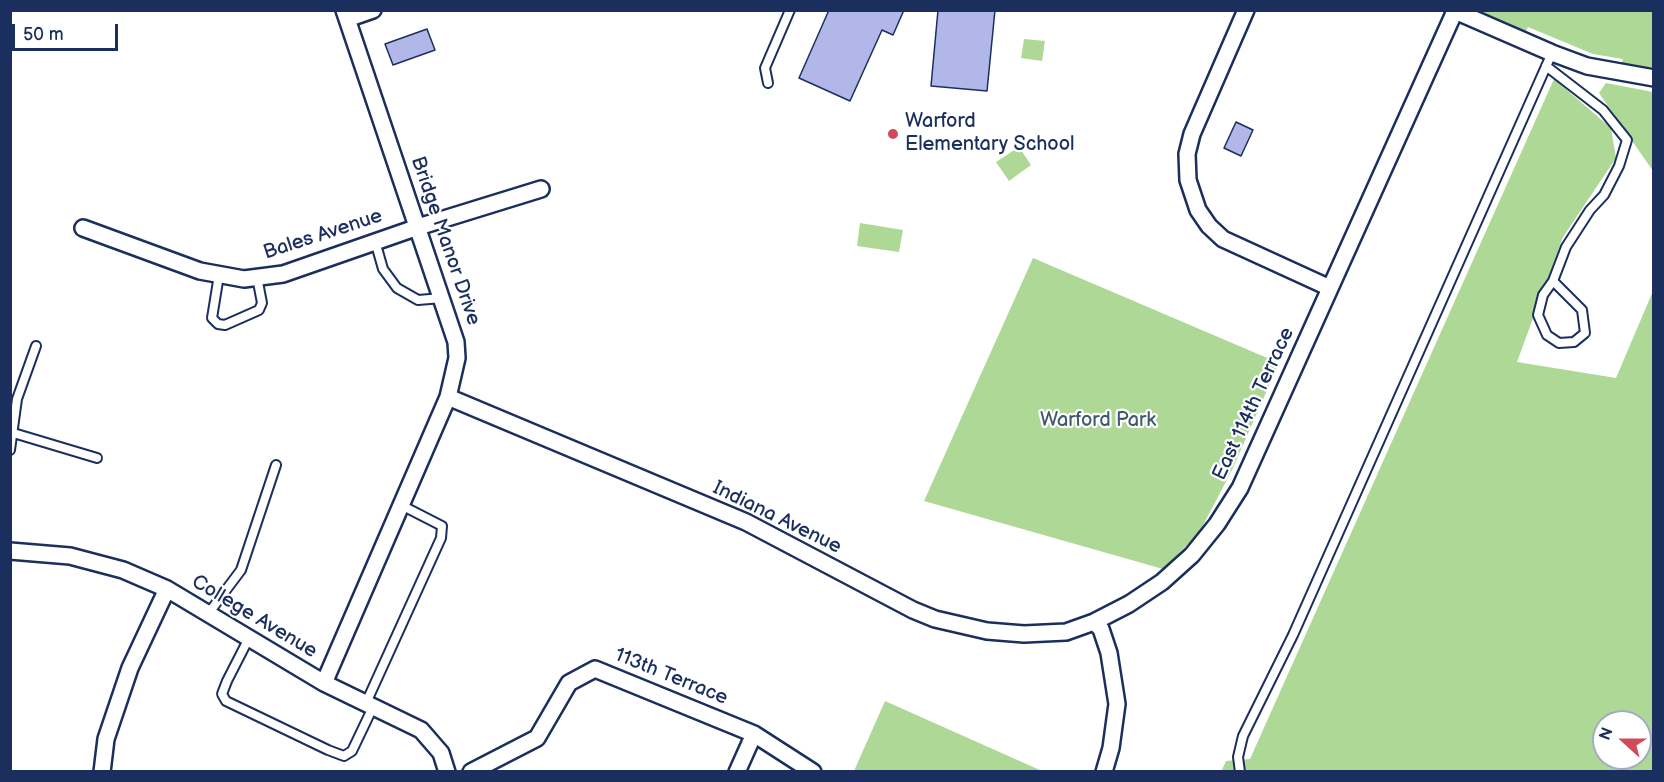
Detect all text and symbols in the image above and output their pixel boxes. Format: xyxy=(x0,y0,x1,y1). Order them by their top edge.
scale bar xyxy=(15,12,122,50)
text: 50 m xyxy=(23,24,64,45)
place label: Warford Elementary School xyxy=(905,110,1075,157)
marker: Warford Elementary School xyxy=(886,127,900,141)
street label: Bridge Manor Drive xyxy=(405,154,485,328)
street label: Bales Avenue xyxy=(261,204,385,266)
street label: East 114th Terrace xyxy=(1208,324,1300,484)
park label: Warford Park xyxy=(1040,409,1156,433)
street label: Indiana Avenue xyxy=(709,477,845,559)
street label: College Avenue xyxy=(187,570,321,664)
street label: 113th Terrace xyxy=(611,643,731,711)
north arrow xyxy=(1592,710,1652,770)
text: N xyxy=(1596,725,1618,743)

